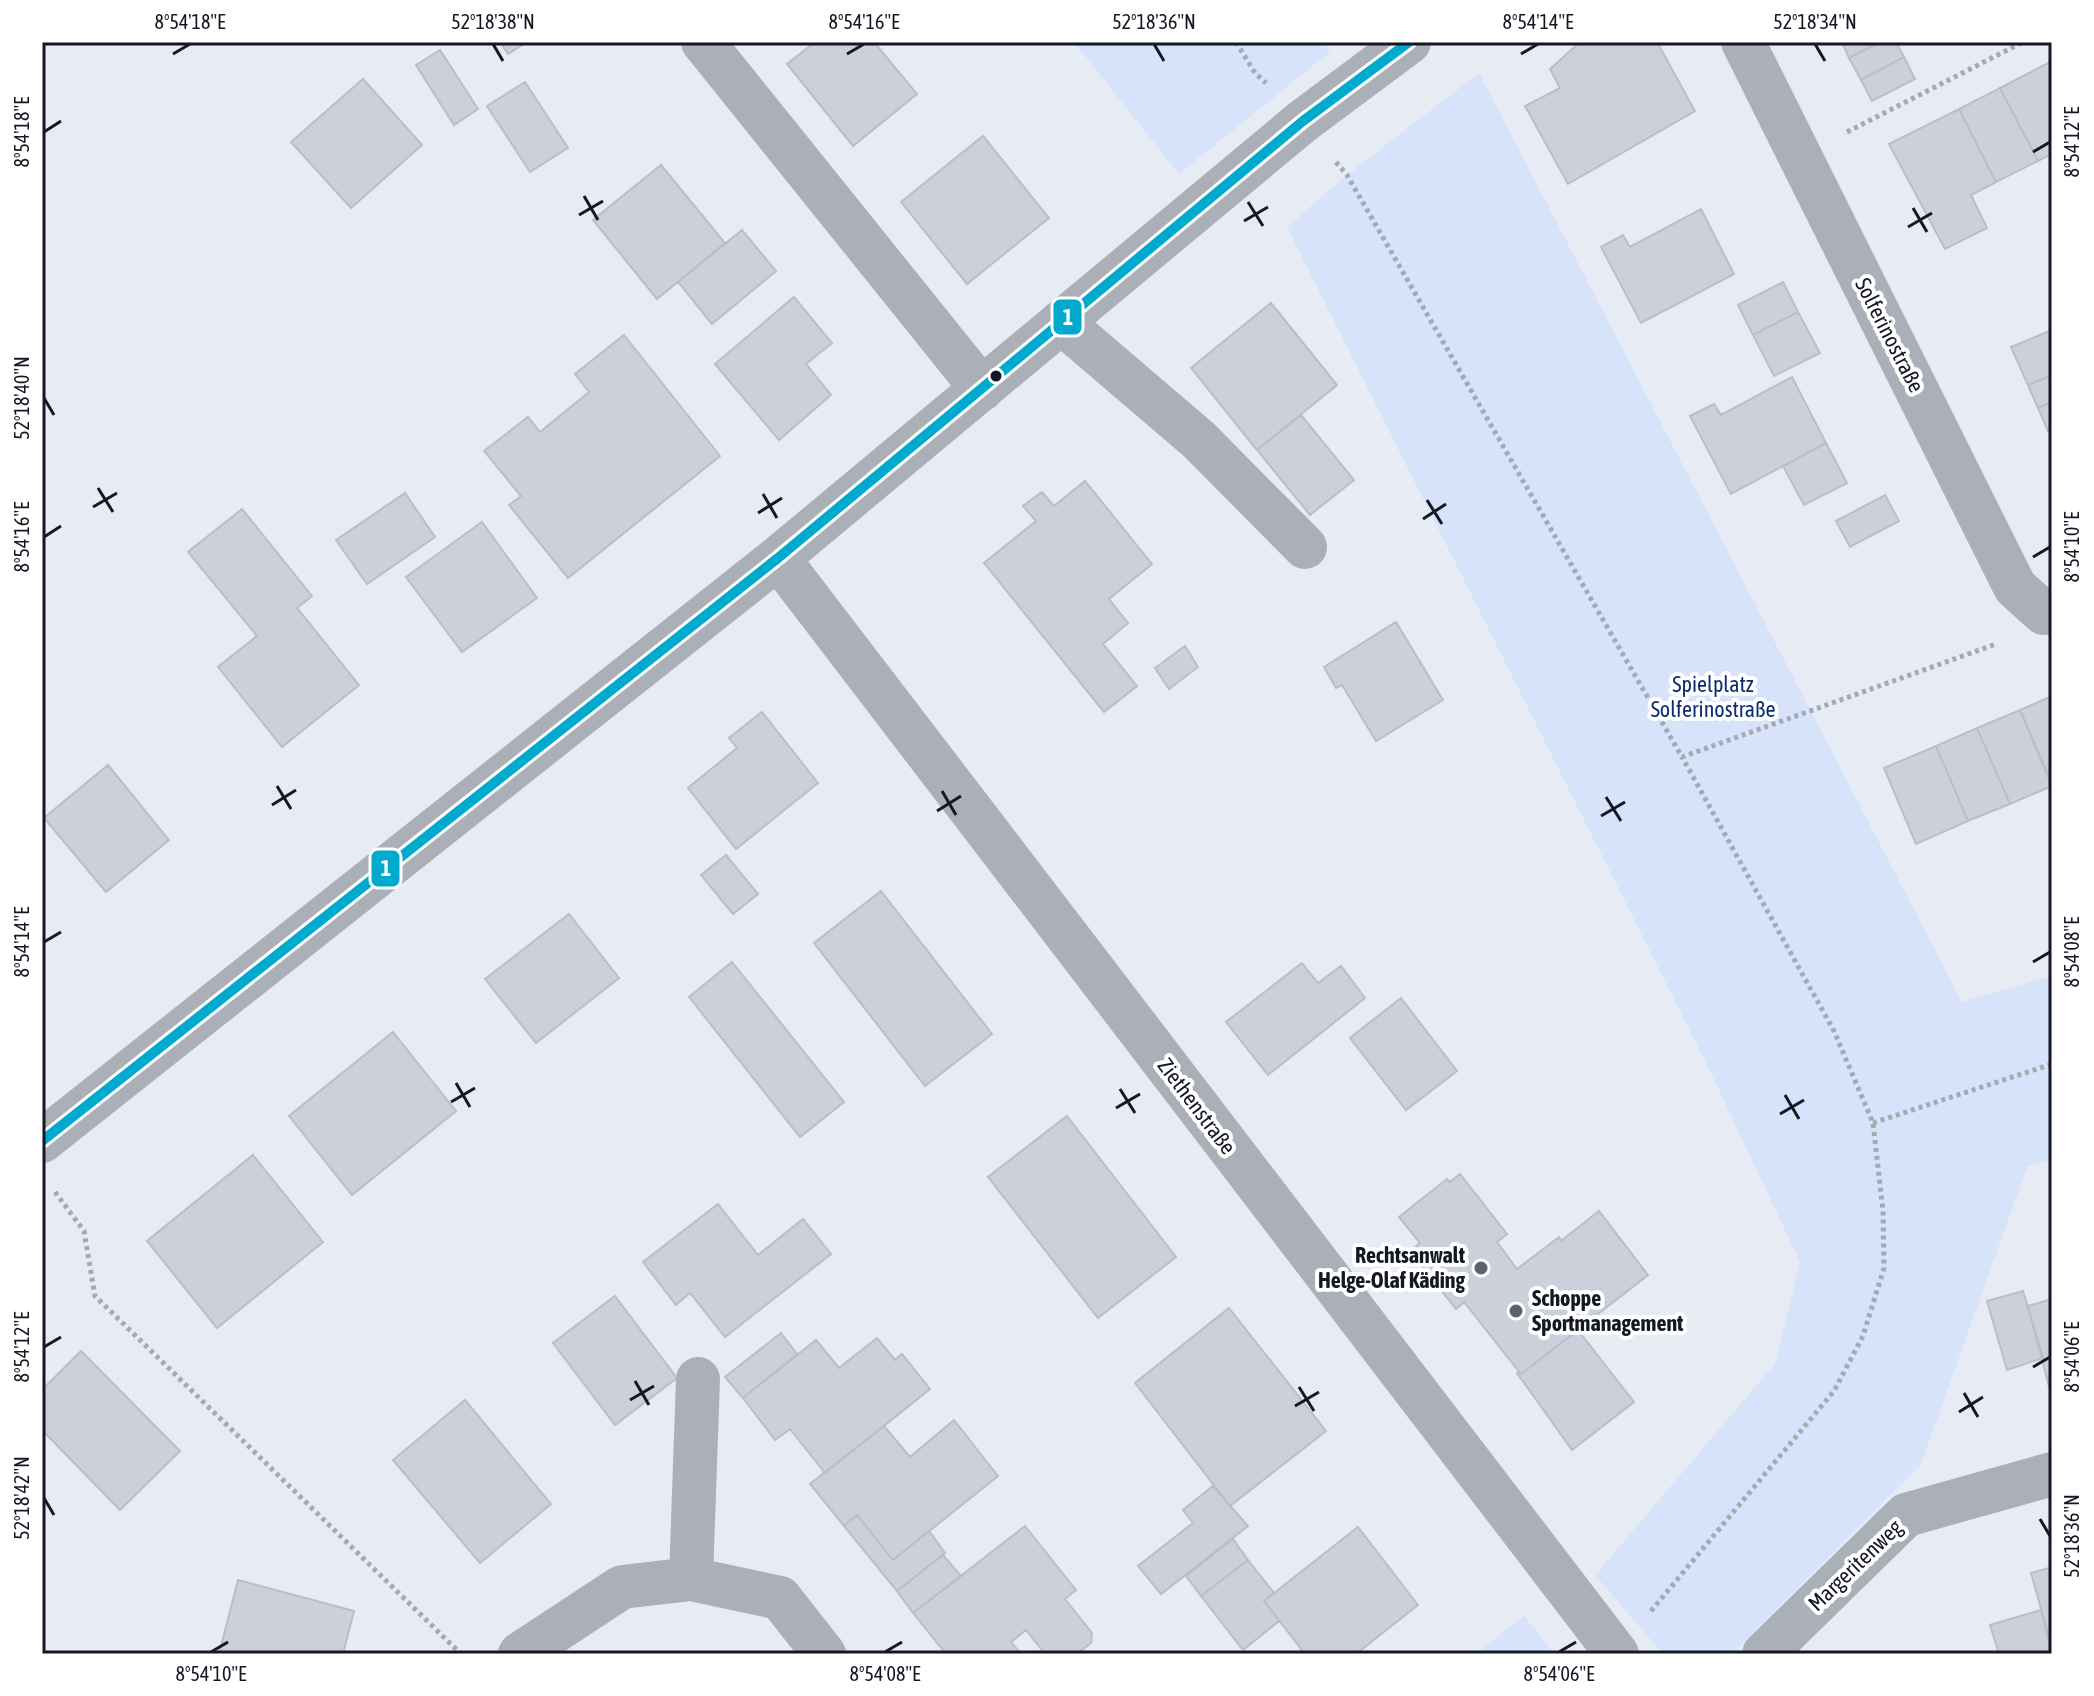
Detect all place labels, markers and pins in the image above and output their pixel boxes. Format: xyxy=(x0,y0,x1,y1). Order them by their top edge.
unlabelled marker xyxy=(988,368,1004,384)
place label: Rechtsanwalt Helge-Olaf Käding xyxy=(1318,1242,1466,1293)
marker: Rechtsanwalt Helge-Olaf Käding xyxy=(1472,1259,1490,1277)
place label: Schoppe Sportmanagement xyxy=(1532,1285,1684,1336)
marker: Schoppe Sportmanagement xyxy=(1507,1302,1525,1320)

